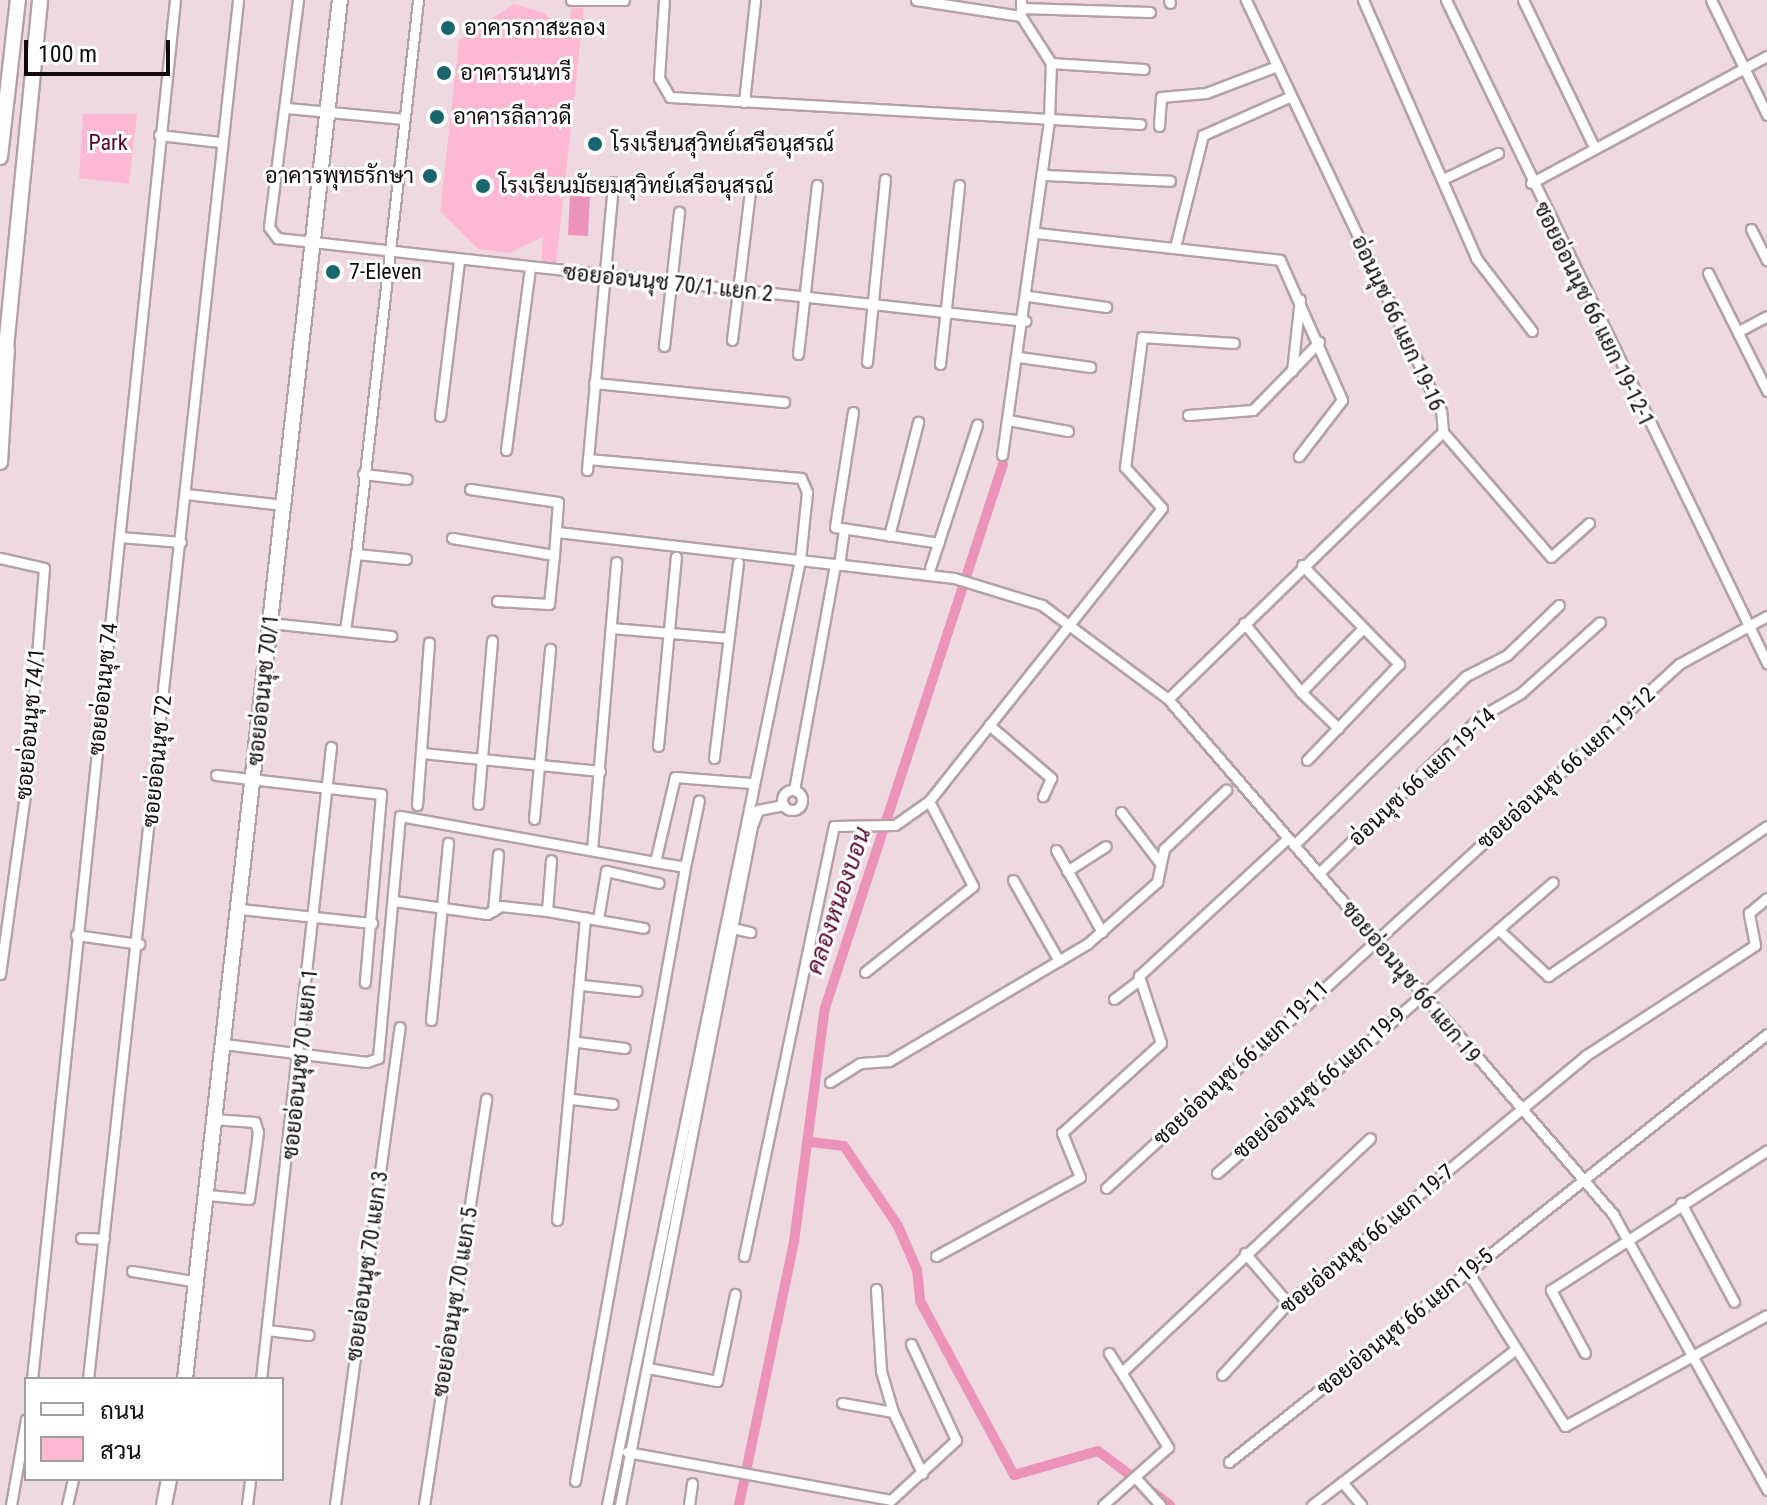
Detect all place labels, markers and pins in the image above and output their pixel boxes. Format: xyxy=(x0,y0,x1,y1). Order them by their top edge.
place label: อาคารกาสะลอง xyxy=(464,15,606,41)
marker: อาคารกาสะลอง xyxy=(439,19,457,37)
place label: อาคารนนทรี xyxy=(460,60,571,86)
marker: อาคารนนทรี xyxy=(435,64,453,82)
place label: อาคารลีลาวดี xyxy=(453,104,572,130)
marker: อาคารลีลาวดี xyxy=(428,108,446,126)
place label: โรงเรียนสุวิทย์เสรีอนุสรณ์ xyxy=(611,131,834,157)
marker: โรงเรียนสุวิทย์เสรีอนุสรณ์ xyxy=(586,135,604,153)
place label: อาคารพุทธรักษา xyxy=(265,163,414,189)
marker: อาคารพุทธรักษา xyxy=(421,167,439,185)
place label: โรงเรียนมัธยมสุวิทย์เสรีอนุสรณ์ xyxy=(499,173,773,199)
marker: โรงเรียนมัธยมสุวิทย์เสรีอนุสรณ์ xyxy=(474,177,492,195)
place label: 7-Eleven xyxy=(349,259,422,285)
marker: 7-Eleven xyxy=(324,263,342,281)

